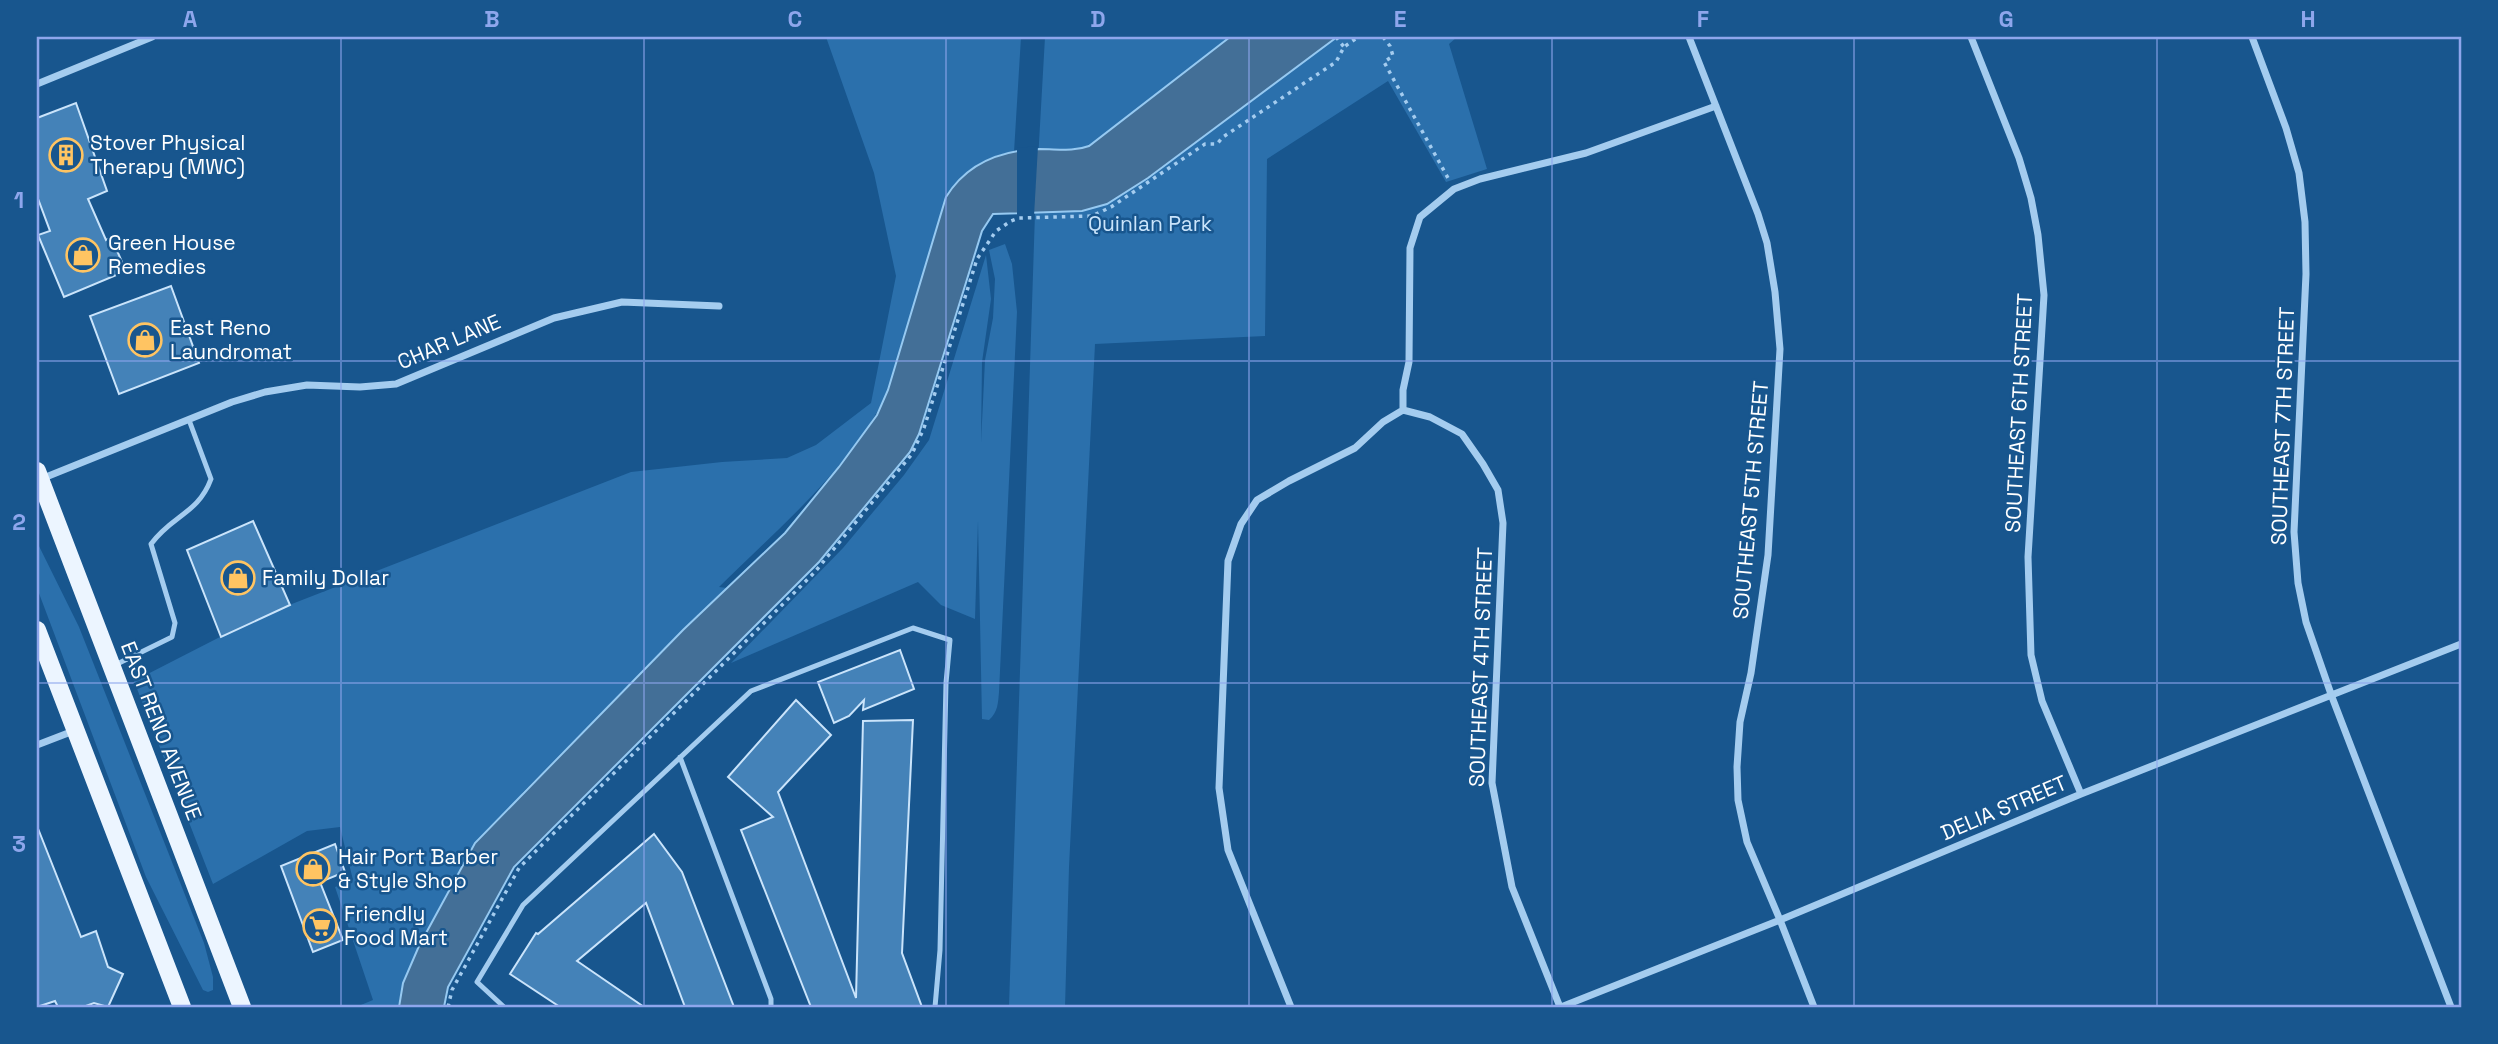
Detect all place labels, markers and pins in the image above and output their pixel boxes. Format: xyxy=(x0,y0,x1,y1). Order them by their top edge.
place label: Stover Physical Therapy (MWC) xyxy=(90,129,246,180)
building icon: Stover Physical Therapy (MWC) xyxy=(47,136,85,174)
place label: Green House Remedies xyxy=(108,229,236,280)
shop icon: Green House Remedies xyxy=(64,236,102,274)
place label: East Reno Laundromat xyxy=(170,314,292,365)
shop icon: East Reno Laundromat xyxy=(126,321,164,359)
shop icon: Family Dollar xyxy=(219,559,257,597)
place label: Family Dollar xyxy=(262,564,389,591)
place label: Hair Port Barber & Style Shop xyxy=(338,843,498,894)
shop icon: Hair Port Barber & Style Shop xyxy=(294,850,332,888)
place label: Friendly Food Mart xyxy=(344,900,448,951)
supermarket icon: Friendly Food Mart xyxy=(301,907,339,945)

